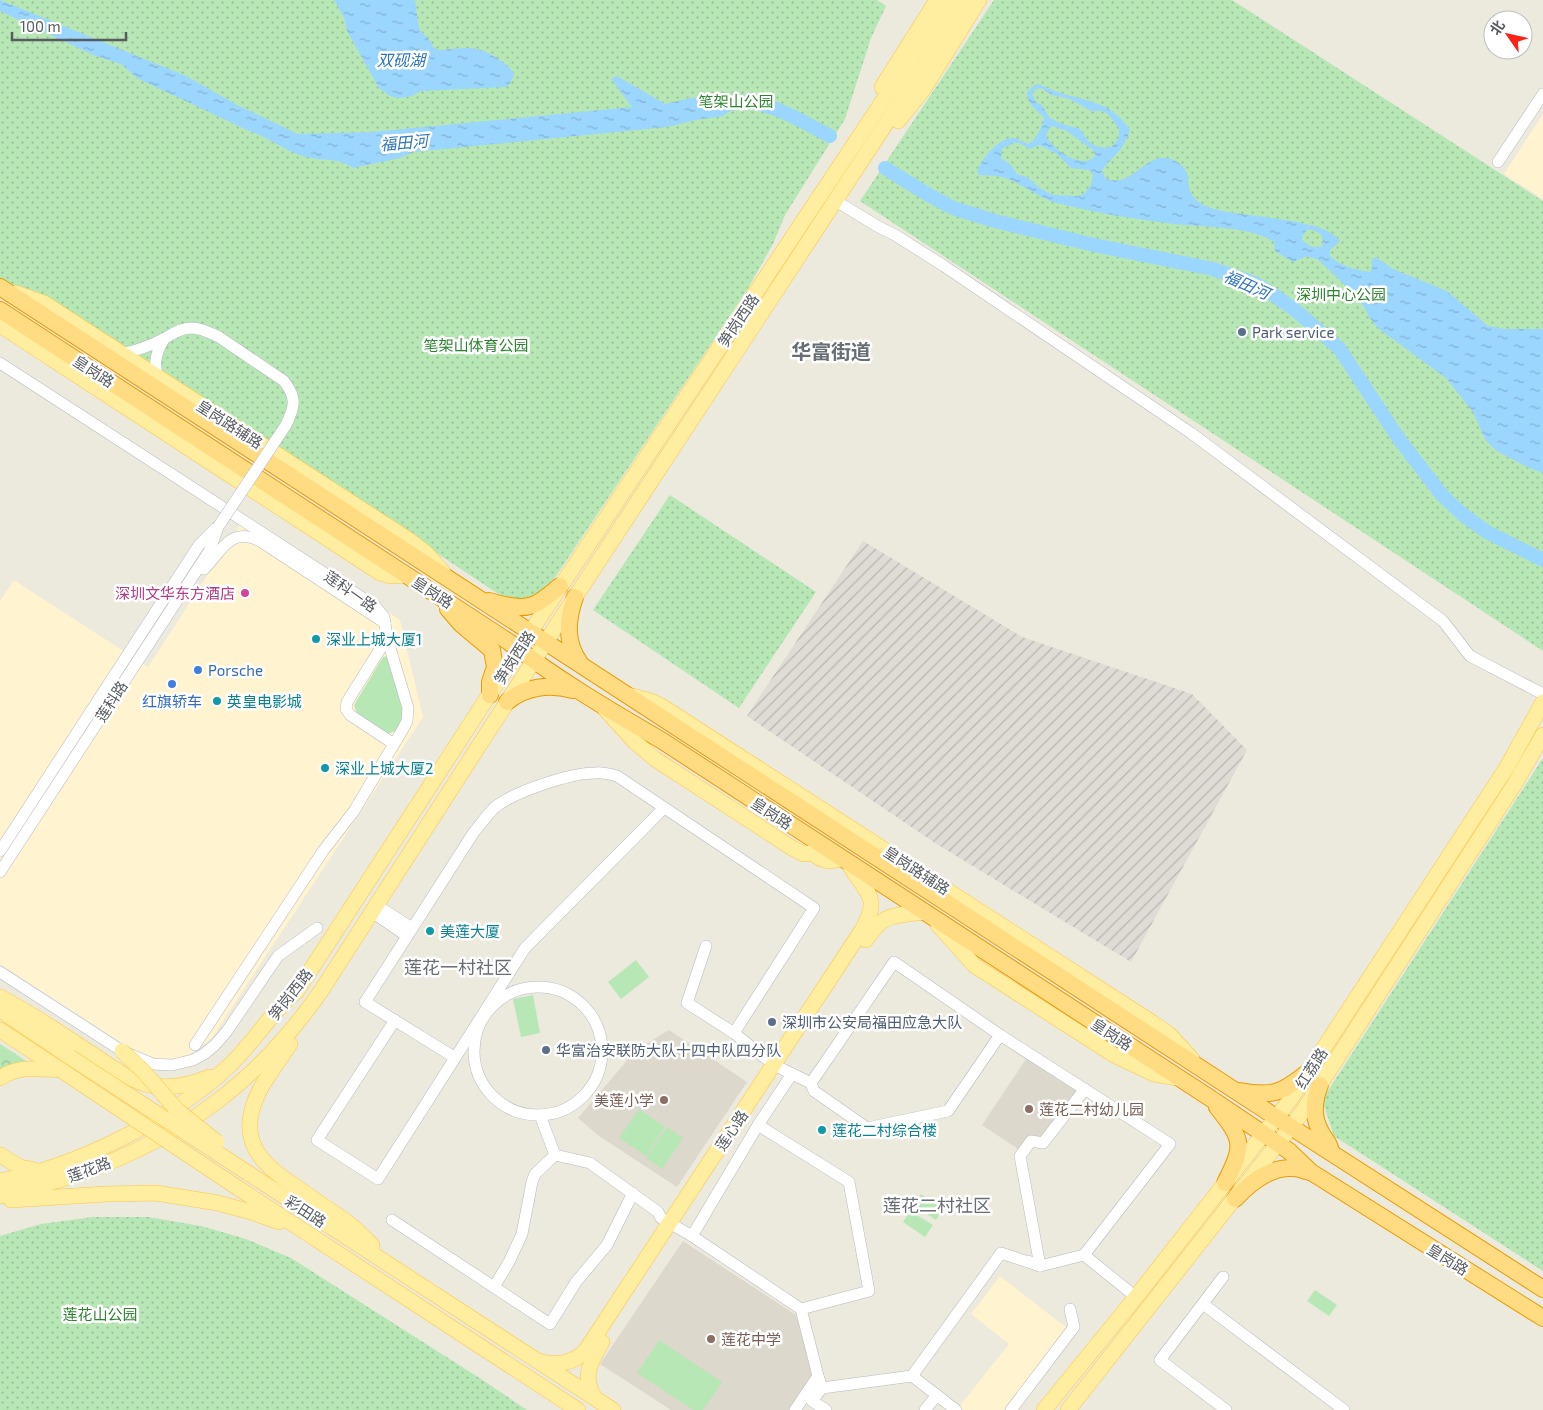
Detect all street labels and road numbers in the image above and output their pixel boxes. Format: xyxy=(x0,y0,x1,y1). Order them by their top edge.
street label: 笋岗西路 xyxy=(714,290,762,350)
street label: 皇岗路 xyxy=(70,351,118,391)
street label: 皇岗路辅路 xyxy=(194,396,266,452)
street label: 莲科一路 xyxy=(321,566,381,616)
street label: 皇岗路 xyxy=(409,572,457,612)
street label: 笋岗西路 xyxy=(490,627,538,687)
street label: 莲科路 xyxy=(91,677,131,725)
street label: 皇岗路 xyxy=(748,793,796,833)
street label: 皇岗路辅路 xyxy=(881,842,953,898)
street label: 笋岗西路 xyxy=(264,965,316,1023)
street label: 皇岗路 xyxy=(1088,1014,1136,1054)
street label: 红荔路 xyxy=(1291,1044,1331,1092)
street label: 莲心路 xyxy=(711,1106,751,1154)
street label: 莲花路 xyxy=(65,1153,113,1185)
street label: 彩田路 xyxy=(282,1191,330,1231)
street label: 皇岗路 xyxy=(1424,1239,1472,1279)

